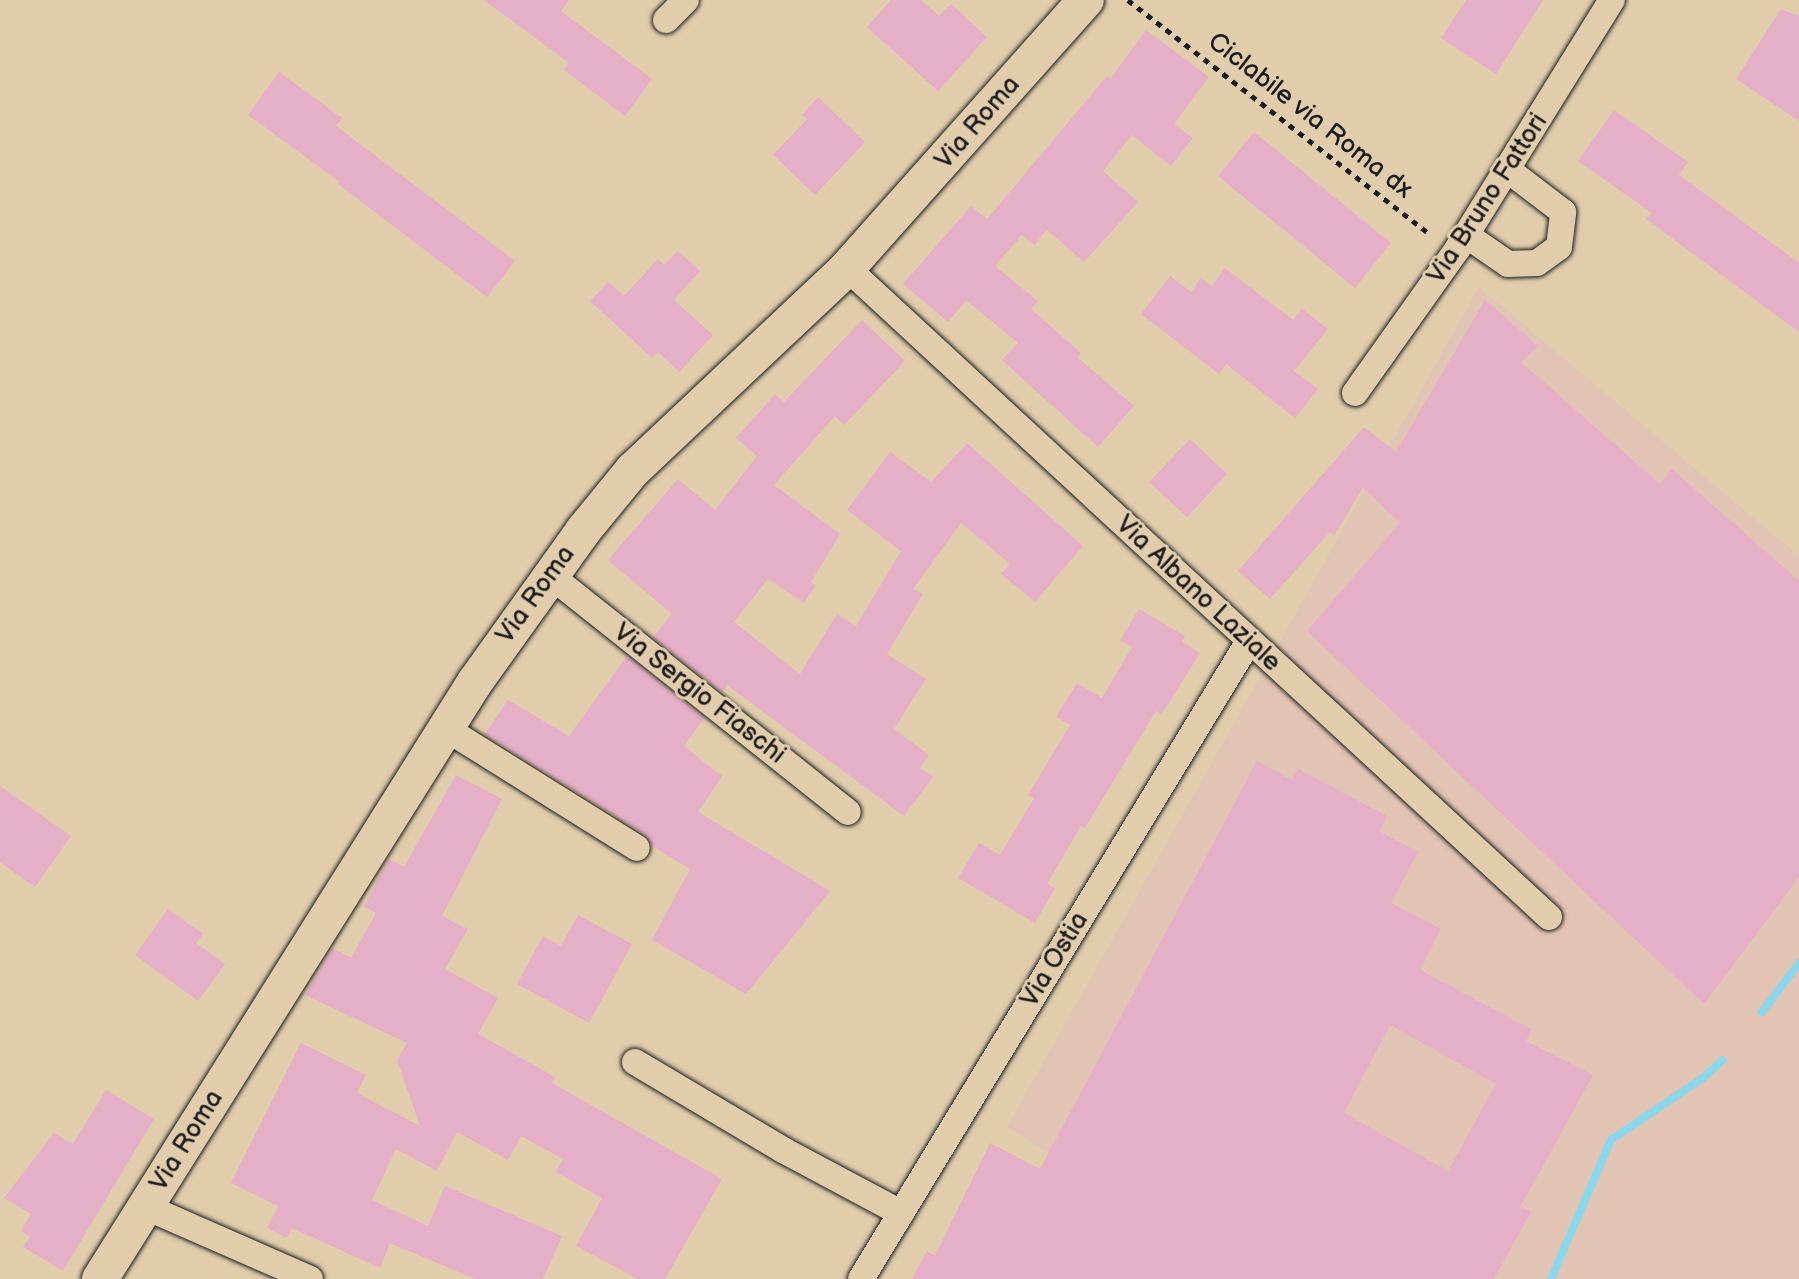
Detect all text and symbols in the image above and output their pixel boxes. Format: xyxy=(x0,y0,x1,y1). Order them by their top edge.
street label: Ciclabile via Roma dx xyxy=(1201,26,1419,206)
street label: Via Roma xyxy=(929,70,1027,176)
street label: Via Bruno Fattori xyxy=(1421,108,1555,290)
street label: Via Albano Laziale xyxy=(1109,509,1287,679)
street label: Via Roma xyxy=(490,540,582,650)
street label: Via Sergio Fiaschi xyxy=(607,617,791,771)
street label: Via Ostia xyxy=(1014,907,1096,1013)
street label: Via Roma xyxy=(144,1085,230,1197)

